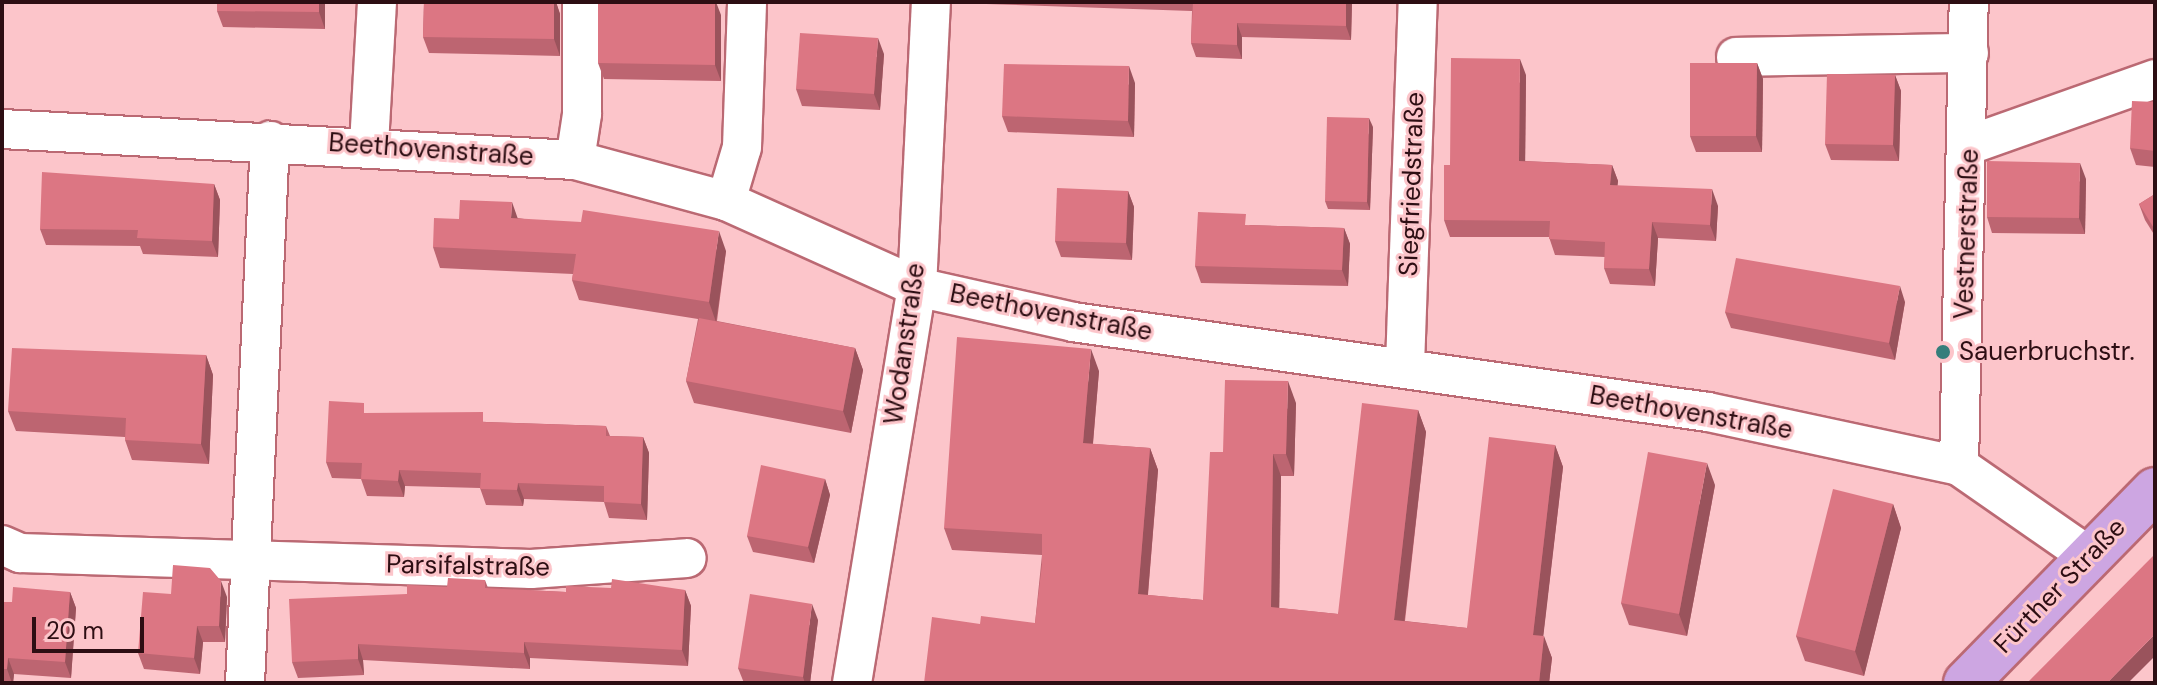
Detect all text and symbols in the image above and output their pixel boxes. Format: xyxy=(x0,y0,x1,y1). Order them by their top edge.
street label: Siegfriedstraße xyxy=(1393,91,1431,277)
street label: Beethovenstraße xyxy=(327,127,535,173)
street label: Vestnerstraße xyxy=(1948,148,1986,320)
street label: Wodanstraße xyxy=(878,261,932,427)
street label: Beethovenstraße xyxy=(947,278,1155,348)
place label: Sauerbruchstr. xyxy=(1959,336,2135,368)
marker: Sauerbruchstr. xyxy=(1934,343,1952,361)
street label: Beethovenstraße xyxy=(1587,380,1795,446)
street label: Fürther Straße xyxy=(1988,512,2132,660)
street label: Parsifalstraße xyxy=(386,549,550,583)
scale bar xyxy=(36,601,148,651)
text: 20 m xyxy=(46,615,104,646)

